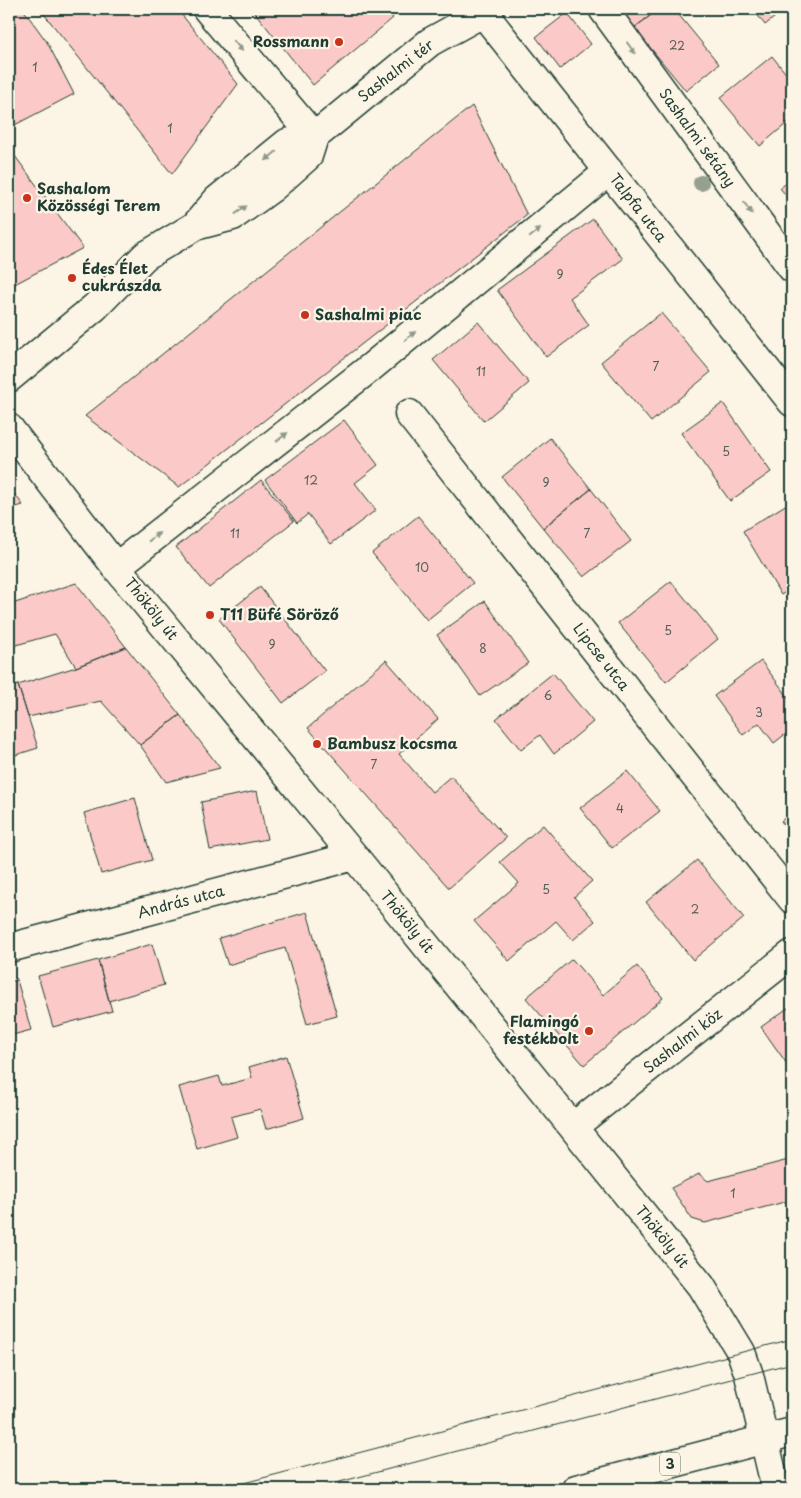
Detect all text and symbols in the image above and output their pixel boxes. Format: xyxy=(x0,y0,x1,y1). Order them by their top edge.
place label: Rossmann xyxy=(253,29,329,52)
street label: Sashalmi tér xyxy=(352,33,438,107)
marker: Rossmann xyxy=(333,36,345,48)
house number: 22 xyxy=(669,36,685,54)
one-way arrow xyxy=(233,39,244,52)
one-way arrow xyxy=(626,41,637,54)
house number: 1 xyxy=(32,58,38,76)
street label: Sashalmi sétány xyxy=(654,83,742,191)
house number: 1 xyxy=(167,119,173,137)
one-way arrow xyxy=(265,150,277,162)
street label: Talpfa utca xyxy=(605,168,674,247)
place label: Sashalom Közösségi Terem xyxy=(37,176,160,216)
marker: Sashalom Közösségi Terem xyxy=(21,192,33,204)
one-way arrow xyxy=(743,201,753,215)
one-way arrow xyxy=(234,205,248,215)
one-way arrow xyxy=(529,227,542,238)
place label: Édes Élet cukrászda xyxy=(82,256,163,296)
house number: 9 xyxy=(556,265,564,283)
marker: Édes Élet cukrászda xyxy=(66,272,78,284)
place label: Sashalmi piac xyxy=(315,302,422,325)
marker: Sashalmi piac xyxy=(299,309,311,321)
one-way arrow xyxy=(403,330,416,341)
house number: 7 xyxy=(653,357,660,375)
house number: 11 xyxy=(476,362,486,380)
one-way arrow xyxy=(275,431,288,442)
house number: 5 xyxy=(722,442,730,460)
house number: 12 xyxy=(304,471,318,489)
house number: 9 xyxy=(542,473,550,491)
house number: 11 xyxy=(230,524,240,542)
house number: 7 xyxy=(584,524,591,542)
one-way arrow xyxy=(147,531,160,542)
house number: 10 xyxy=(415,558,429,576)
street label: Thököly út xyxy=(120,572,185,644)
place label: T11 Büfé Söröző xyxy=(220,602,339,625)
marker: T11 Büfé Söröző xyxy=(204,609,216,621)
street label: Lipcse utca xyxy=(568,617,636,695)
house number: 5 xyxy=(664,621,672,639)
house number: 9 xyxy=(268,635,276,653)
house number: 8 xyxy=(479,639,487,657)
house number: 6 xyxy=(544,686,552,704)
house number: 3 xyxy=(755,703,763,721)
place label: Bambusz kocsma xyxy=(327,731,458,754)
marker: Bambusz kocsma xyxy=(311,738,323,750)
house number: 7 xyxy=(371,755,378,773)
house number: 4 xyxy=(616,799,624,817)
street label: András utca xyxy=(135,878,227,923)
house number: 5 xyxy=(542,880,550,898)
street label: Thököly út xyxy=(376,885,441,957)
house number: 2 xyxy=(691,900,699,918)
street label: Sashalmi köz xyxy=(638,1002,726,1078)
place label: Flamingó festékbolt xyxy=(503,1009,579,1049)
marker: Flamingó festékbolt xyxy=(583,1025,595,1037)
house number: 1 xyxy=(730,1184,736,1202)
street label: Thököly út xyxy=(631,1200,696,1272)
road number: 3 xyxy=(660,1452,680,1476)

